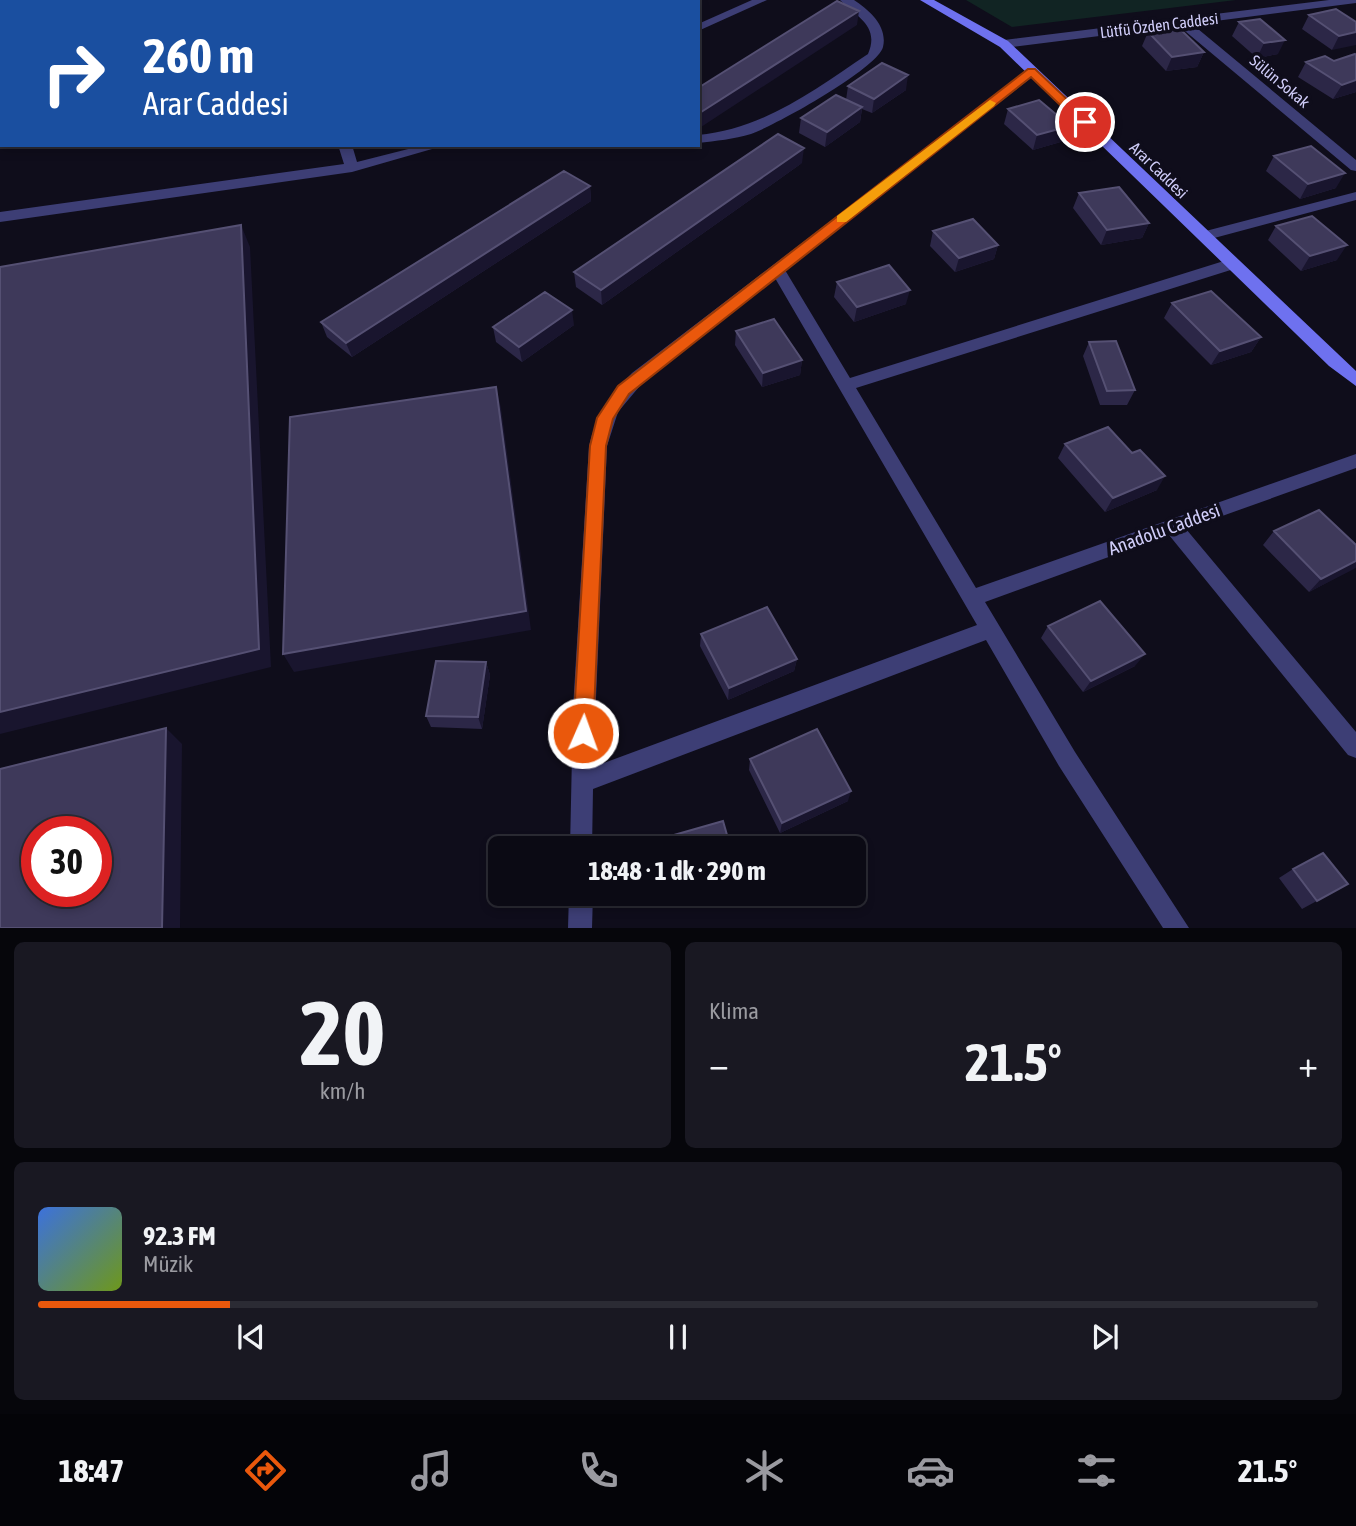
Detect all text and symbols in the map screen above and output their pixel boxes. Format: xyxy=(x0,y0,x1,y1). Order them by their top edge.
street label: Lütfü Özden Caddesi xyxy=(1099,9,1219,41)
text: 260 m xyxy=(143,27,254,83)
icon: right xyxy=(28,28,119,119)
street label: Sülün Sokak xyxy=(1247,51,1313,111)
text: Arar Caddesi xyxy=(143,85,289,122)
pin xyxy=(1055,92,1115,152)
icon: arrive xyxy=(1066,103,1104,141)
street label: Arar Caddesi xyxy=(1126,138,1192,202)
street label: Anadolu Caddesi xyxy=(1105,499,1223,559)
position arrow xyxy=(546,696,620,770)
speed limit sign: 30 xyxy=(21,816,112,907)
text: 18:48 · 1 dk · 290 m xyxy=(588,856,766,886)
text: 20 xyxy=(300,980,385,1084)
text: Klima xyxy=(709,998,759,1024)
text: 21.5° xyxy=(965,1032,1062,1092)
text: − xyxy=(709,1042,729,1085)
text: + xyxy=(1298,1042,1318,1085)
text: km/h xyxy=(320,1078,365,1104)
text: 92.3 FM xyxy=(143,1221,216,1251)
text: Müzik xyxy=(143,1251,193,1277)
icon: previous xyxy=(232,1318,270,1356)
icon: pause xyxy=(659,1318,697,1356)
icon: next xyxy=(1086,1318,1124,1356)
icon: directions xyxy=(241,1446,290,1495)
icon: music xyxy=(407,1446,456,1495)
icon: phone xyxy=(574,1446,623,1495)
icon: climate xyxy=(740,1446,789,1495)
icon: car xyxy=(906,1446,955,1495)
icon: filters xyxy=(1072,1446,1121,1495)
text: 18:47 xyxy=(59,1452,124,1489)
text: 21.5° xyxy=(1238,1452,1297,1489)

